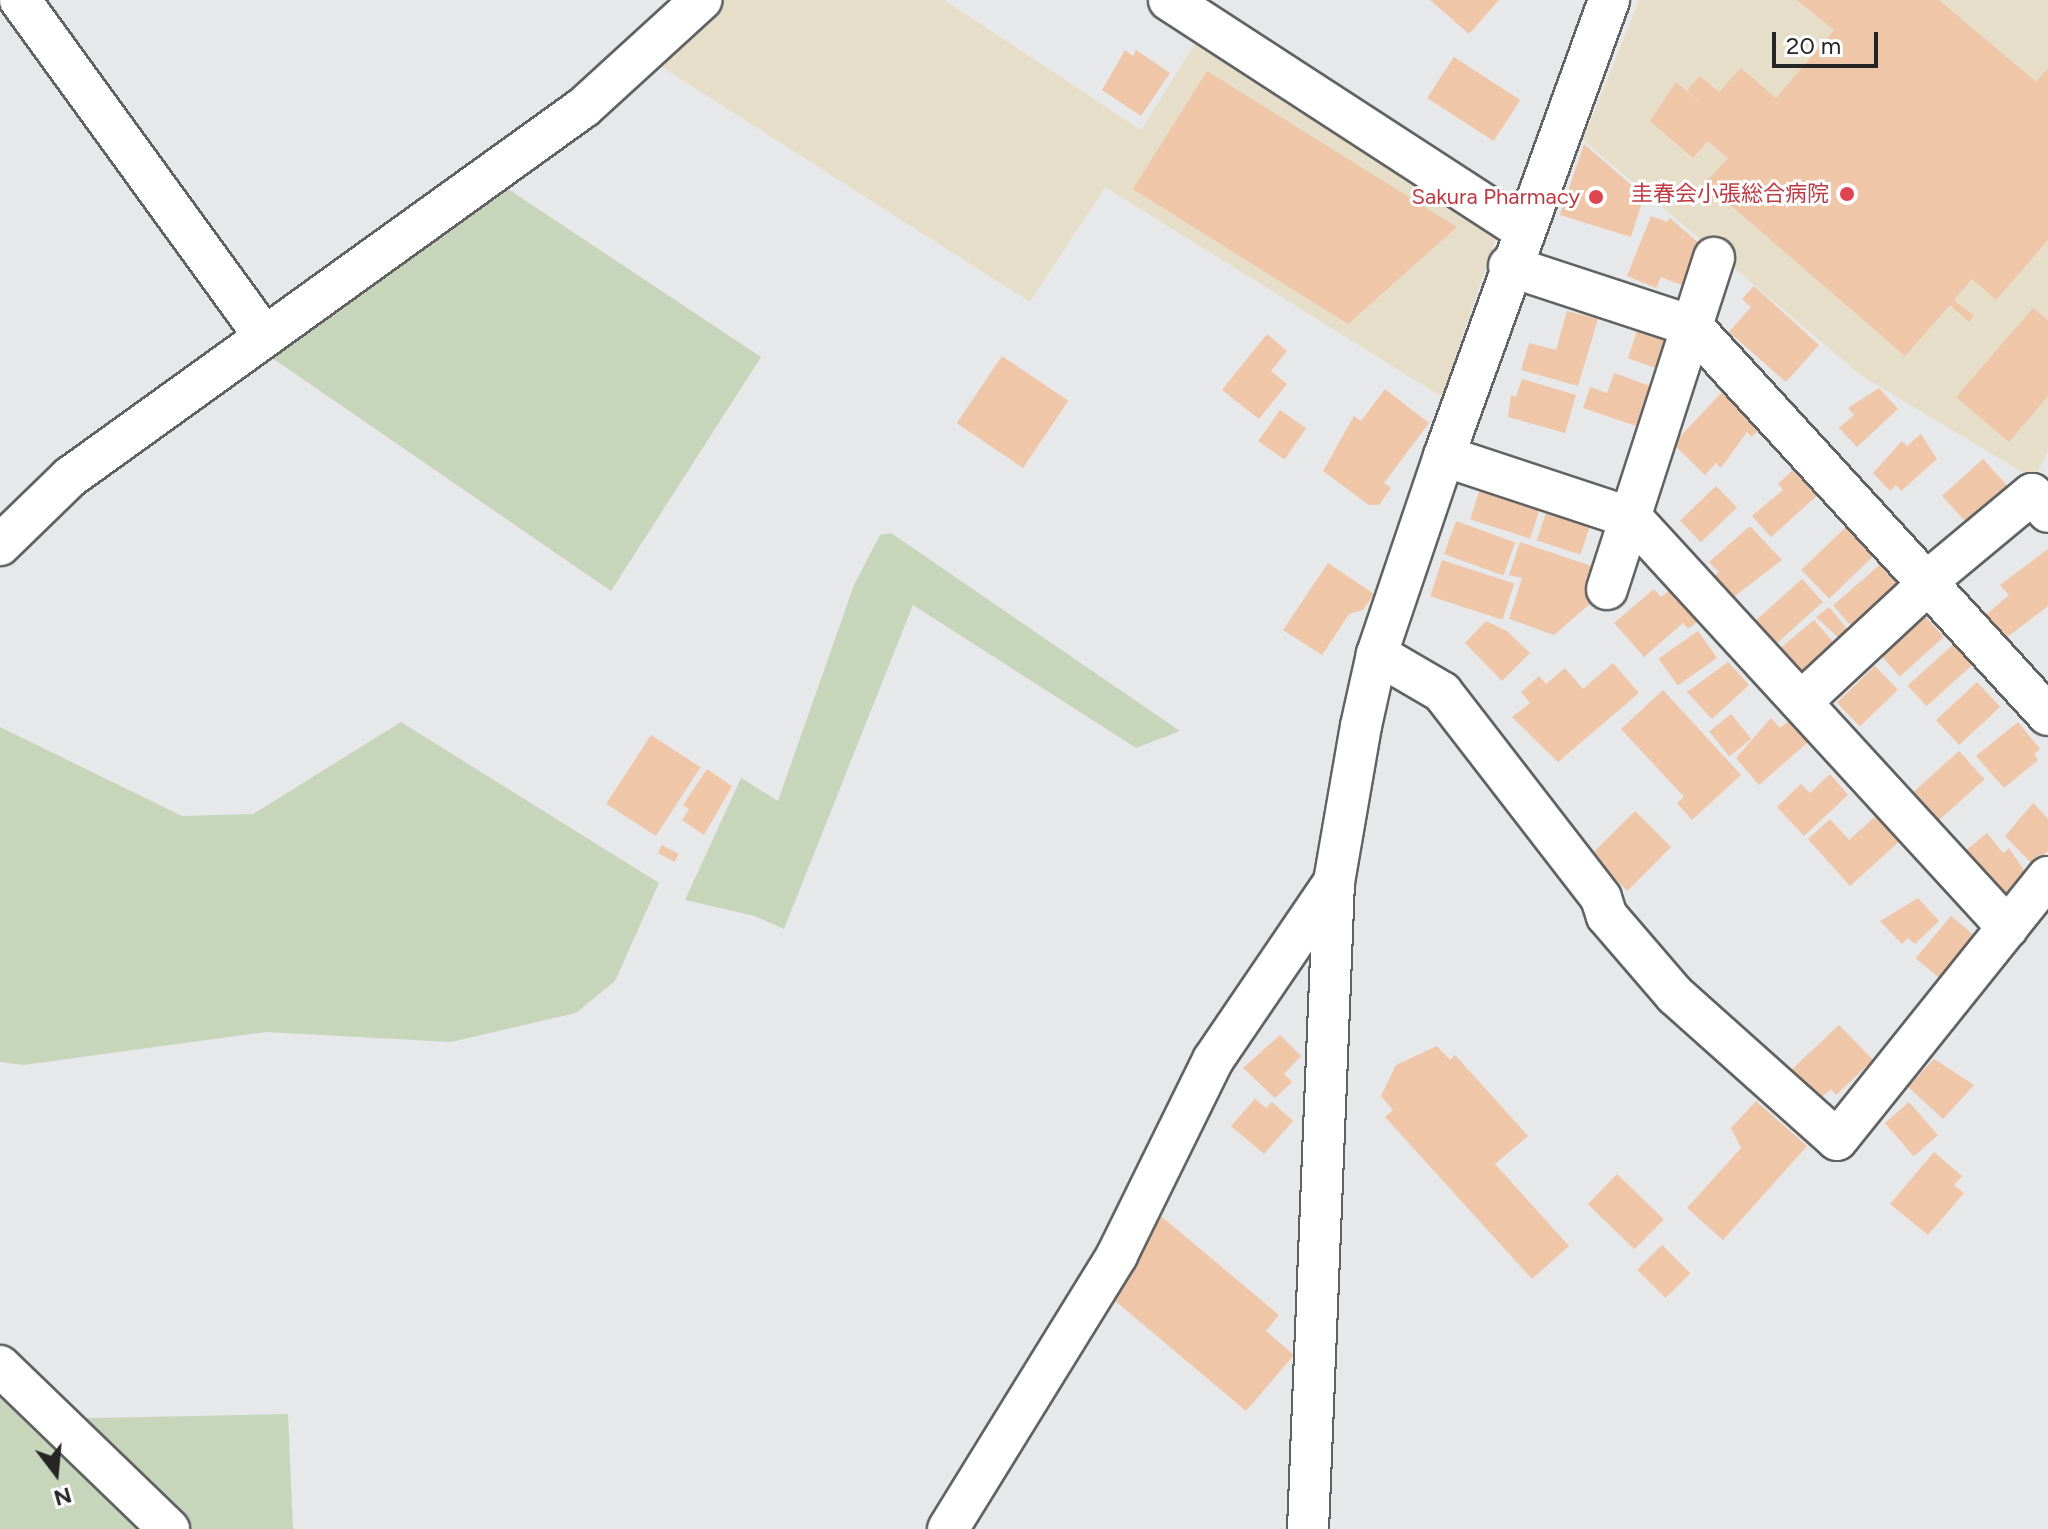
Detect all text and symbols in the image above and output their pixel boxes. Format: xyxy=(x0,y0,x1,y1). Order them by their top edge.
scale bar xyxy=(1776,16,1882,66)
text: 20 m xyxy=(1786,31,1841,60)
place label: 圭春会小張総合病院 xyxy=(1631,181,1829,207)
marker: 圭春会小張総合病院 xyxy=(1836,183,1858,205)
place label: Sakura Pharmacy xyxy=(1411,184,1580,210)
marker: Sakura Pharmacy xyxy=(1587,188,1605,206)
north arrow xyxy=(16,1433,96,1513)
text: N xyxy=(51,1481,75,1512)

